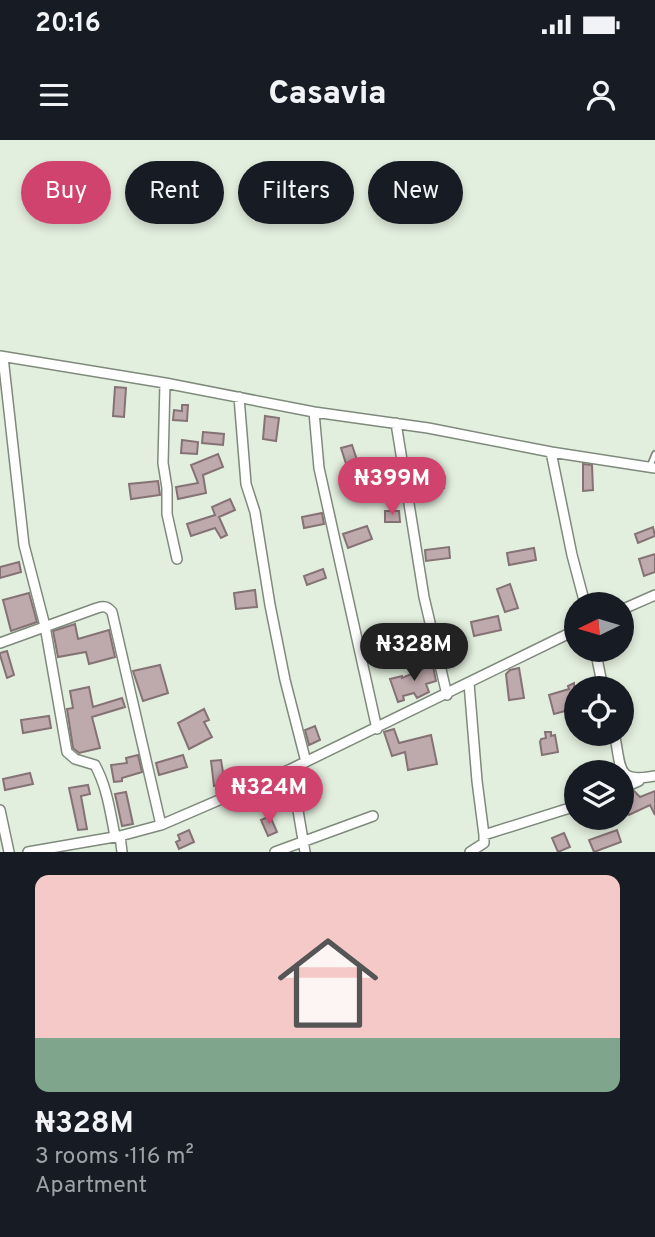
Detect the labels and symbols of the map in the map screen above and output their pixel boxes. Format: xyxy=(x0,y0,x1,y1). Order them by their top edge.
pin: ₦399M xyxy=(343,458,441,517)
north arrow xyxy=(564,592,634,662)
pin: ₦328M xyxy=(365,624,463,683)
pin: ₦324M xyxy=(220,766,318,826)

